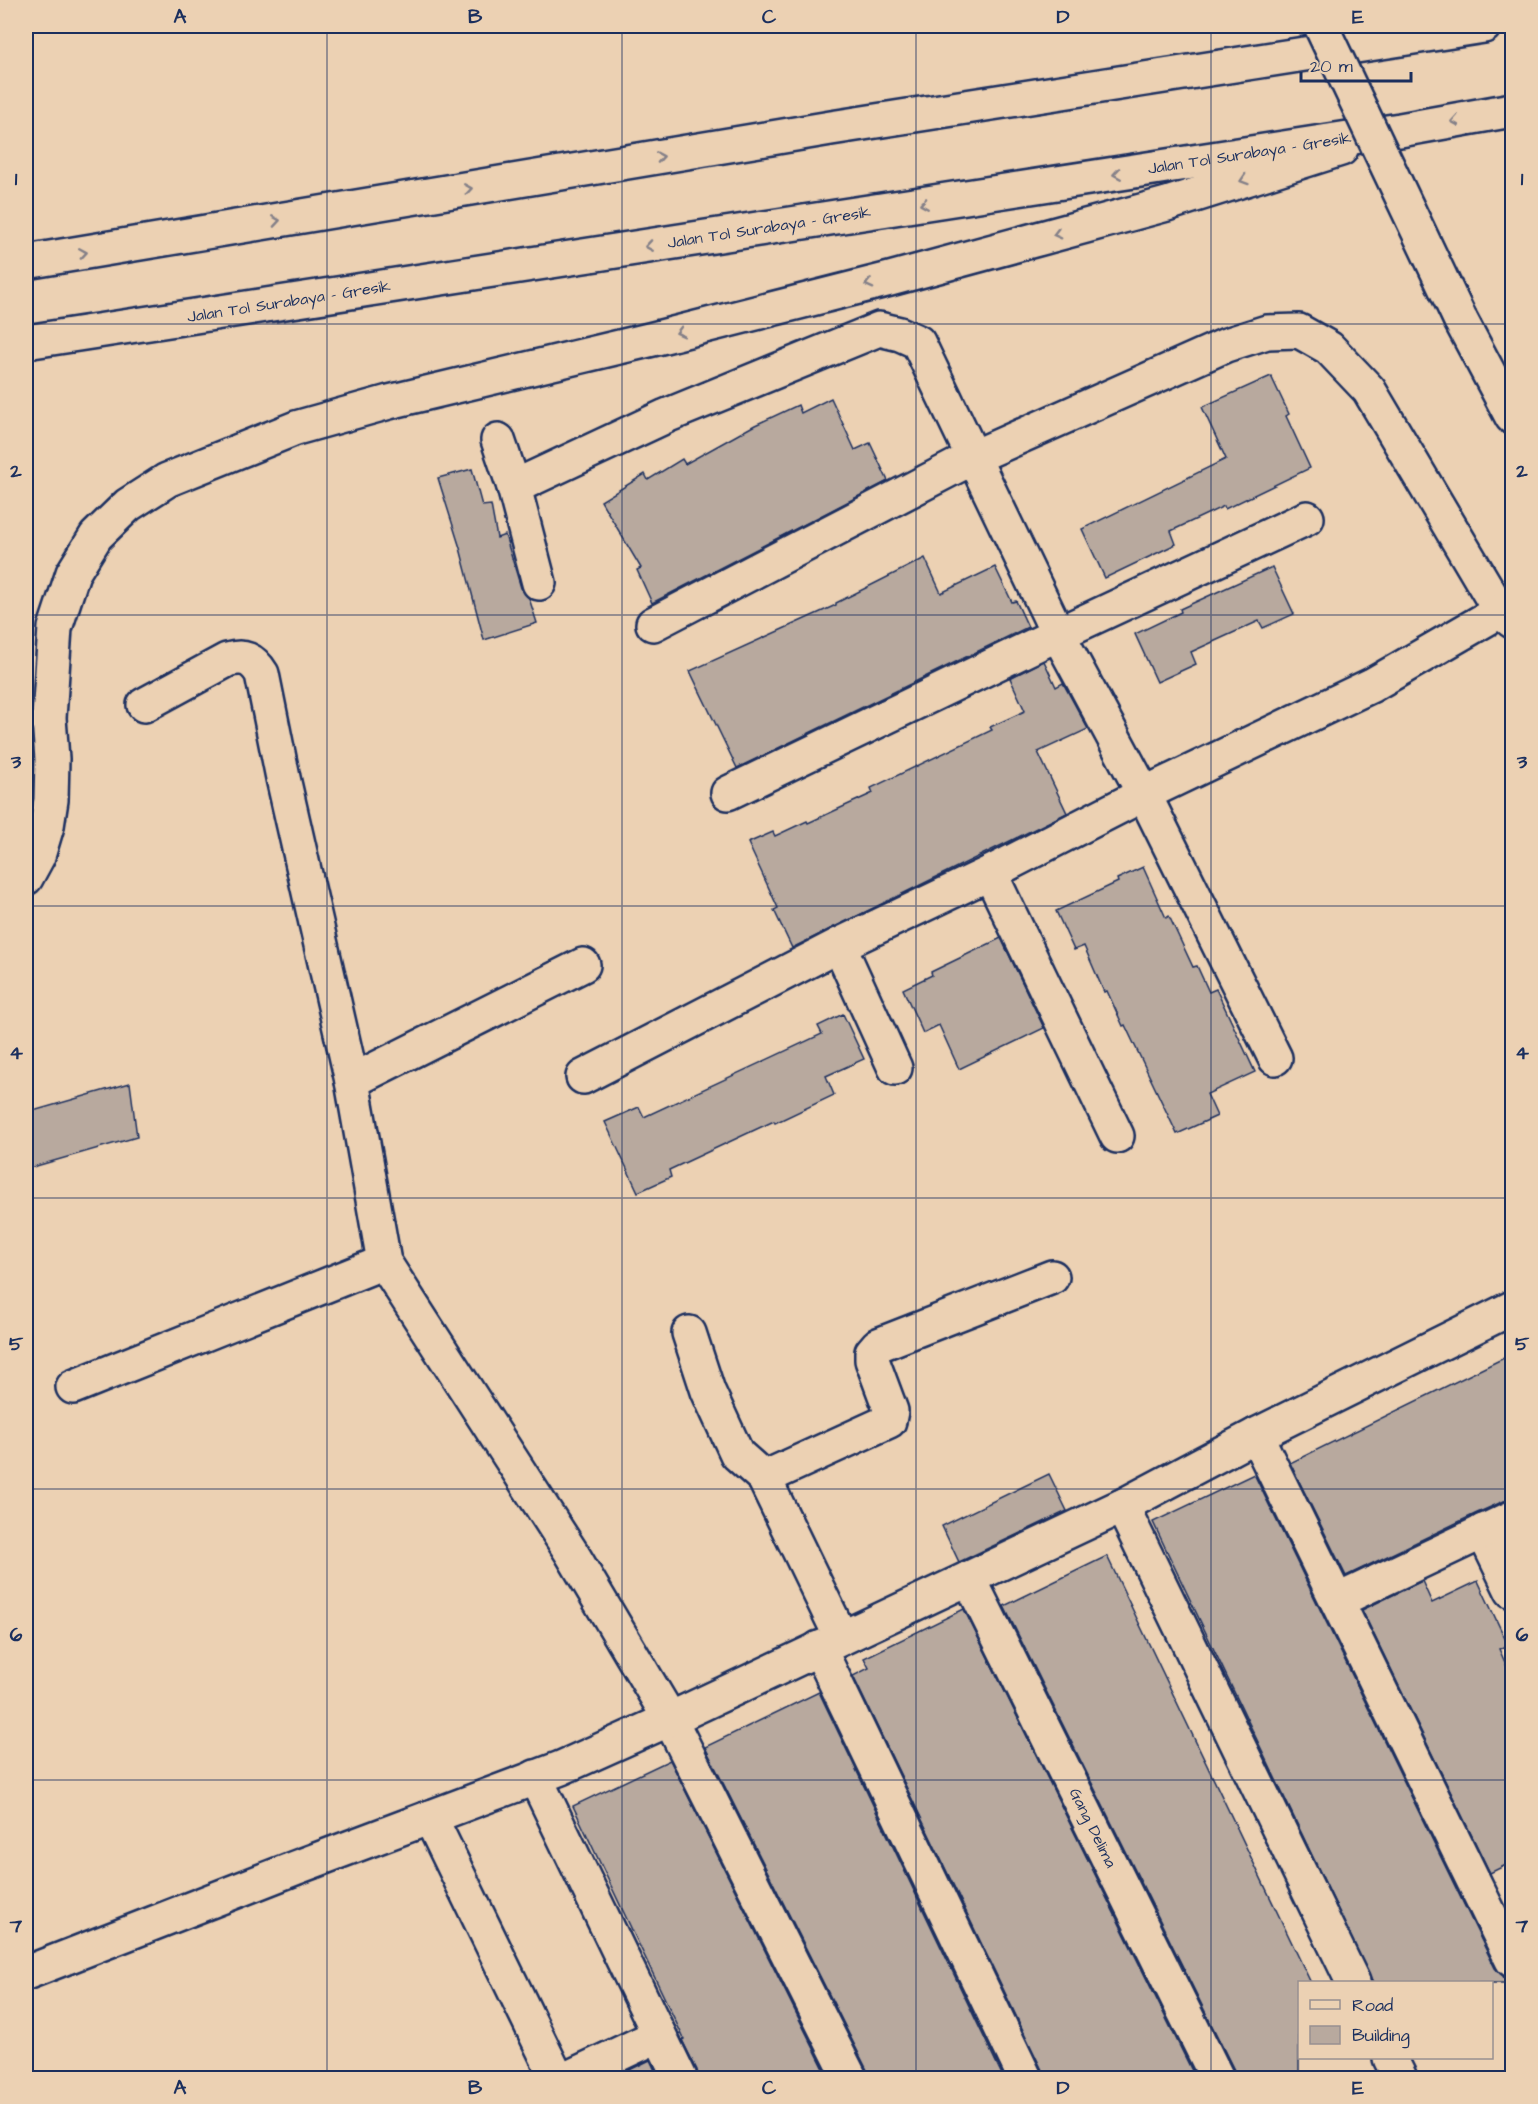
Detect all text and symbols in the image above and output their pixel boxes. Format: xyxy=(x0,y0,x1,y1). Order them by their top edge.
text: A xyxy=(174,3,187,31)
text: B xyxy=(468,3,483,31)
text: C xyxy=(762,3,777,31)
text: D xyxy=(1057,3,1070,31)
text: E xyxy=(1352,3,1364,31)
scale bar xyxy=(1301,45,1410,83)
text: 20 m xyxy=(1310,54,1353,79)
one-way arrow xyxy=(1450,114,1460,126)
street label: Jalan Tol Surabaya - Gresik xyxy=(1146,127,1353,180)
one-way arrow xyxy=(656,151,665,163)
text: 1 xyxy=(15,165,18,193)
text: 1 xyxy=(1521,165,1524,193)
one-way arrow xyxy=(1112,167,1122,179)
one-way arrow xyxy=(1239,172,1250,185)
one-way arrow xyxy=(463,183,473,195)
one-way arrow xyxy=(920,197,929,209)
street label: Jalan Tol Surabaya - Gresik xyxy=(666,201,873,254)
one-way arrow xyxy=(271,215,280,227)
one-way arrow xyxy=(1052,227,1063,239)
one-way arrow xyxy=(644,240,653,252)
one-way arrow xyxy=(79,247,88,259)
street label: Jalan Tol Surabaya - Gresik xyxy=(186,275,392,328)
one-way arrow xyxy=(864,277,874,290)
one-way arrow xyxy=(675,325,685,338)
text: 2 xyxy=(9,457,22,485)
text: 2 xyxy=(1515,457,1528,485)
text: 3 xyxy=(10,748,22,776)
text: 3 xyxy=(1516,748,1528,776)
text: 4 xyxy=(9,1039,23,1067)
text: 4 xyxy=(1515,1039,1529,1067)
text: 5 xyxy=(9,1330,24,1358)
text: 5 xyxy=(1515,1330,1530,1358)
text: 6 xyxy=(10,1621,23,1649)
text: 6 xyxy=(1516,1621,1529,1649)
street label: Gang Delima xyxy=(1064,1784,1122,1872)
text: 7 xyxy=(9,1912,23,1940)
text: 7 xyxy=(1515,1912,1529,1940)
legend xyxy=(1298,1981,1493,2059)
text: Road xyxy=(1352,1993,1393,2018)
text: Building xyxy=(1352,2023,1410,2049)
text: A xyxy=(174,2074,187,2102)
text: B xyxy=(468,2074,483,2102)
text: C xyxy=(762,2074,777,2102)
text: D xyxy=(1057,2074,1070,2102)
text: E xyxy=(1352,2074,1364,2102)

